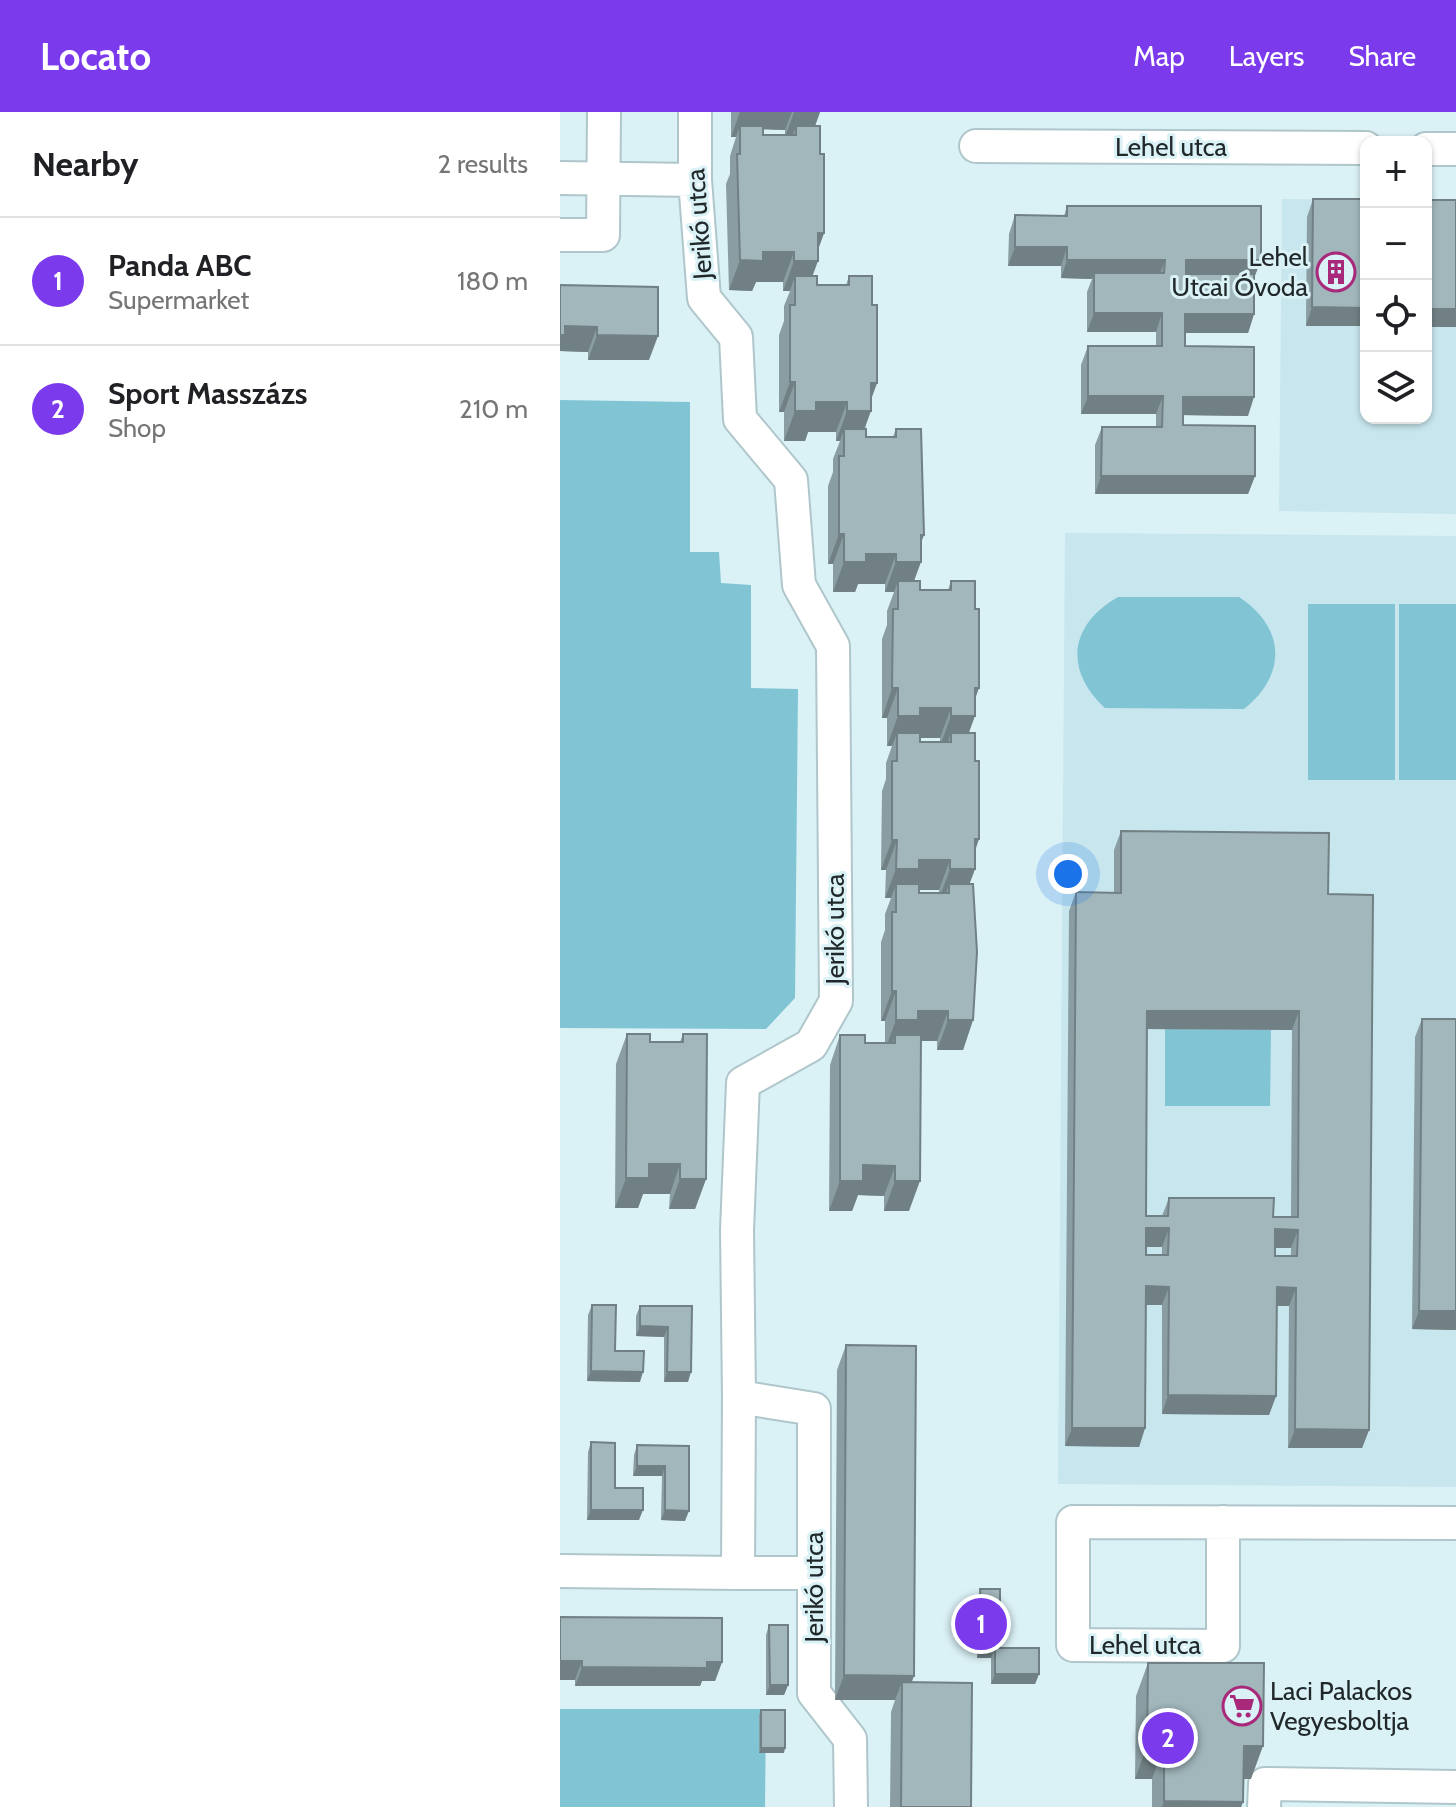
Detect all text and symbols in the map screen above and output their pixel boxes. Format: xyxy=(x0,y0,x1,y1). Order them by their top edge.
text: Locato xyxy=(40,33,151,80)
text: Map xyxy=(1133,39,1185,73)
text: Layers xyxy=(1229,39,1304,73)
text: Share xyxy=(1348,39,1416,73)
street label: Lehel utca xyxy=(1115,131,1228,163)
map controls xyxy=(1360,136,1432,424)
button: + xyxy=(1360,136,1432,208)
text: Nearby xyxy=(32,143,139,185)
text: 2 results xyxy=(437,148,528,180)
street label: Jerikó utca xyxy=(679,167,719,282)
button: − xyxy=(1360,208,1432,280)
place label: Lehel Utcai Óvoda xyxy=(1171,241,1309,303)
text: Panda ABC xyxy=(108,247,252,284)
building icon: Lehel Utcai Óvoda xyxy=(1315,251,1357,293)
text: 1 xyxy=(53,265,63,297)
text: 180 m xyxy=(457,265,528,297)
button: locate xyxy=(1360,280,1432,352)
text: Supermarket xyxy=(108,284,249,316)
button: layers xyxy=(1360,352,1432,424)
text: Sport Masszázs xyxy=(108,375,308,412)
text: 2 xyxy=(51,393,65,425)
text: 210 m xyxy=(459,393,528,425)
text: Shop xyxy=(108,412,166,444)
your location xyxy=(1048,854,1088,894)
street label: Jerikó utca xyxy=(819,873,851,986)
street label: Jerikó utca xyxy=(798,1531,830,1644)
pin: 1 xyxy=(955,1594,1007,1654)
street label: Lehel utca xyxy=(1089,1629,1202,1661)
place label: Laci Palackos Vegyesboltja xyxy=(1270,1675,1412,1737)
supermarket icon: Laci Palackos Vegyesboltja xyxy=(1221,1685,1263,1727)
pin: 2 xyxy=(1142,1708,1194,1768)

